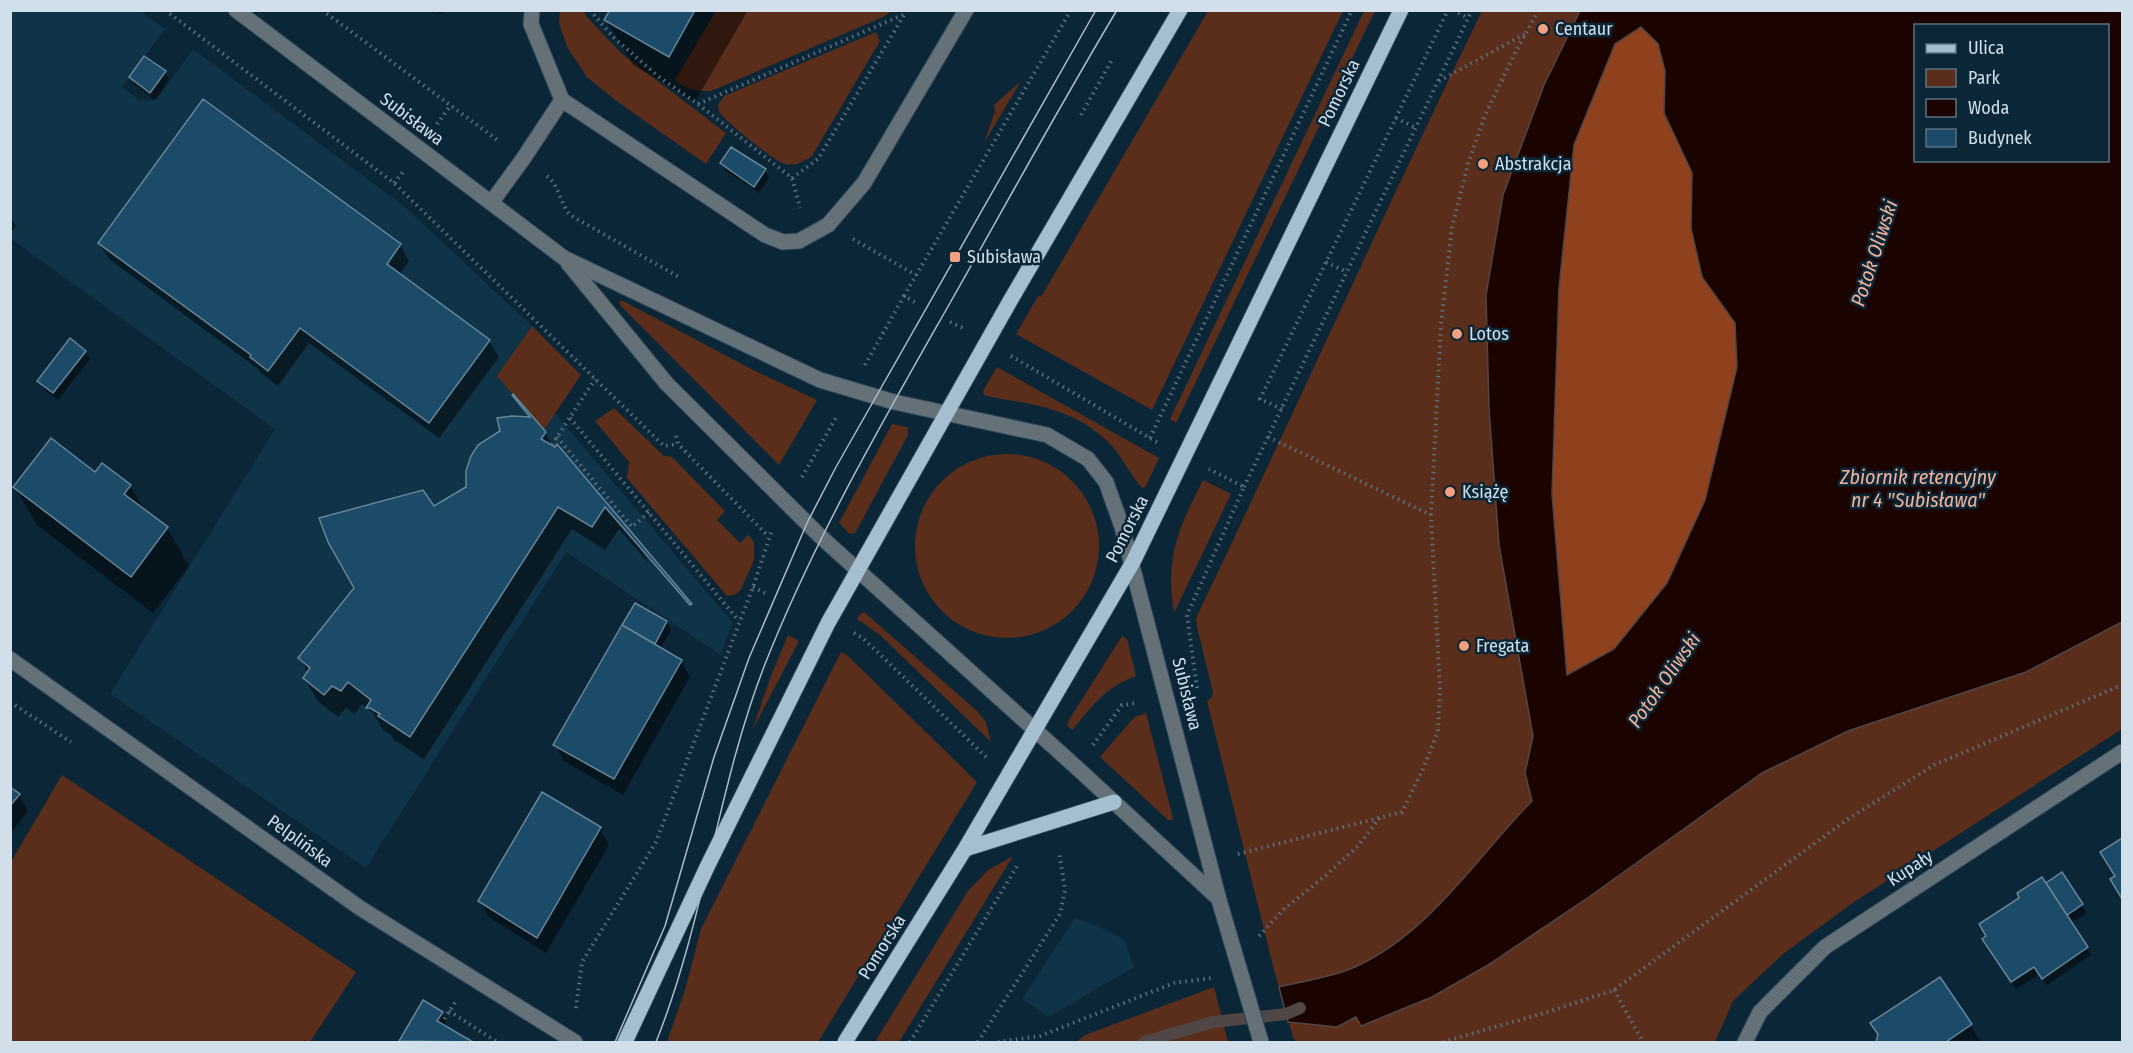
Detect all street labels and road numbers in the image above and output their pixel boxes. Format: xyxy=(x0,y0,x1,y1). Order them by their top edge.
street label: Pomorska xyxy=(1313,56,1365,130)
street label: Subisława xyxy=(376,88,448,150)
street label: Pomorska xyxy=(1101,492,1153,566)
street label: Subisława xyxy=(1167,655,1207,733)
street label: Pelplińska xyxy=(263,810,337,872)
street label: Kupały xyxy=(1883,845,1937,891)
street label: Pomorska xyxy=(854,910,911,983)

